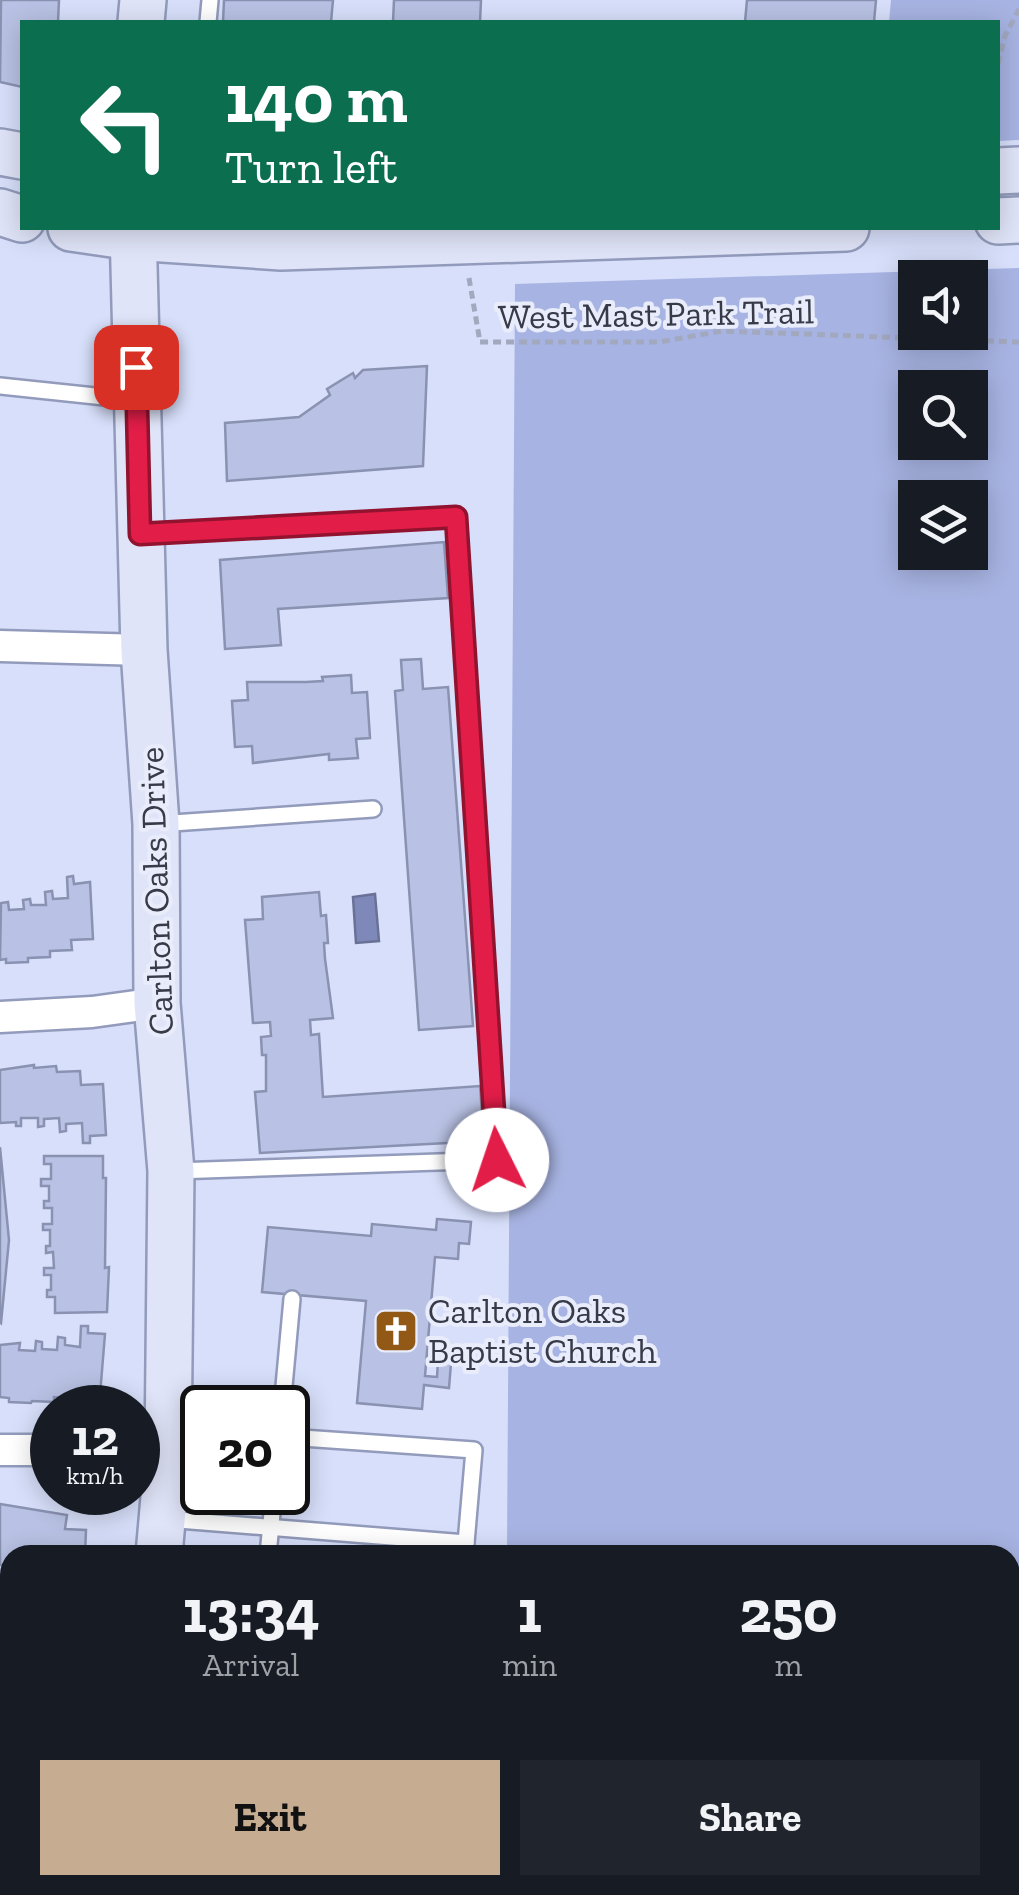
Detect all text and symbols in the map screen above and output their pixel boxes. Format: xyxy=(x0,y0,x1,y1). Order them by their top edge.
text: 140 m xyxy=(225,56,408,140)
icon: left xyxy=(60,60,190,190)
text: Turn left xyxy=(225,141,397,195)
map controls xyxy=(898,260,988,570)
button: sound xyxy=(898,260,988,350)
street label: West Mast Park Trail xyxy=(498,290,814,338)
pin xyxy=(94,325,179,410)
icon: arrive xyxy=(109,340,164,395)
button: search xyxy=(898,370,988,460)
button: layers xyxy=(898,480,988,570)
street label: Carlton Oaks Drive xyxy=(130,746,182,1036)
position arrow xyxy=(445,1108,549,1212)
place label: Carlton Oaks Baptist Church xyxy=(428,1290,657,1372)
church icon: Carlton Oaks Baptist Church xyxy=(373,1308,419,1354)
speed limit sign: 20 xyxy=(180,1385,310,1515)
text: 12 xyxy=(71,1408,119,1468)
text: km/h xyxy=(66,1460,124,1490)
text: 13:34 xyxy=(182,1575,320,1647)
text: 1 xyxy=(517,1575,542,1647)
text: 250 xyxy=(739,1575,838,1647)
text: Arrival xyxy=(203,1646,299,1684)
text: min xyxy=(502,1646,557,1684)
text: m xyxy=(775,1646,802,1684)
button: Exit xyxy=(40,1760,500,1875)
button: Share xyxy=(520,1760,980,1875)

